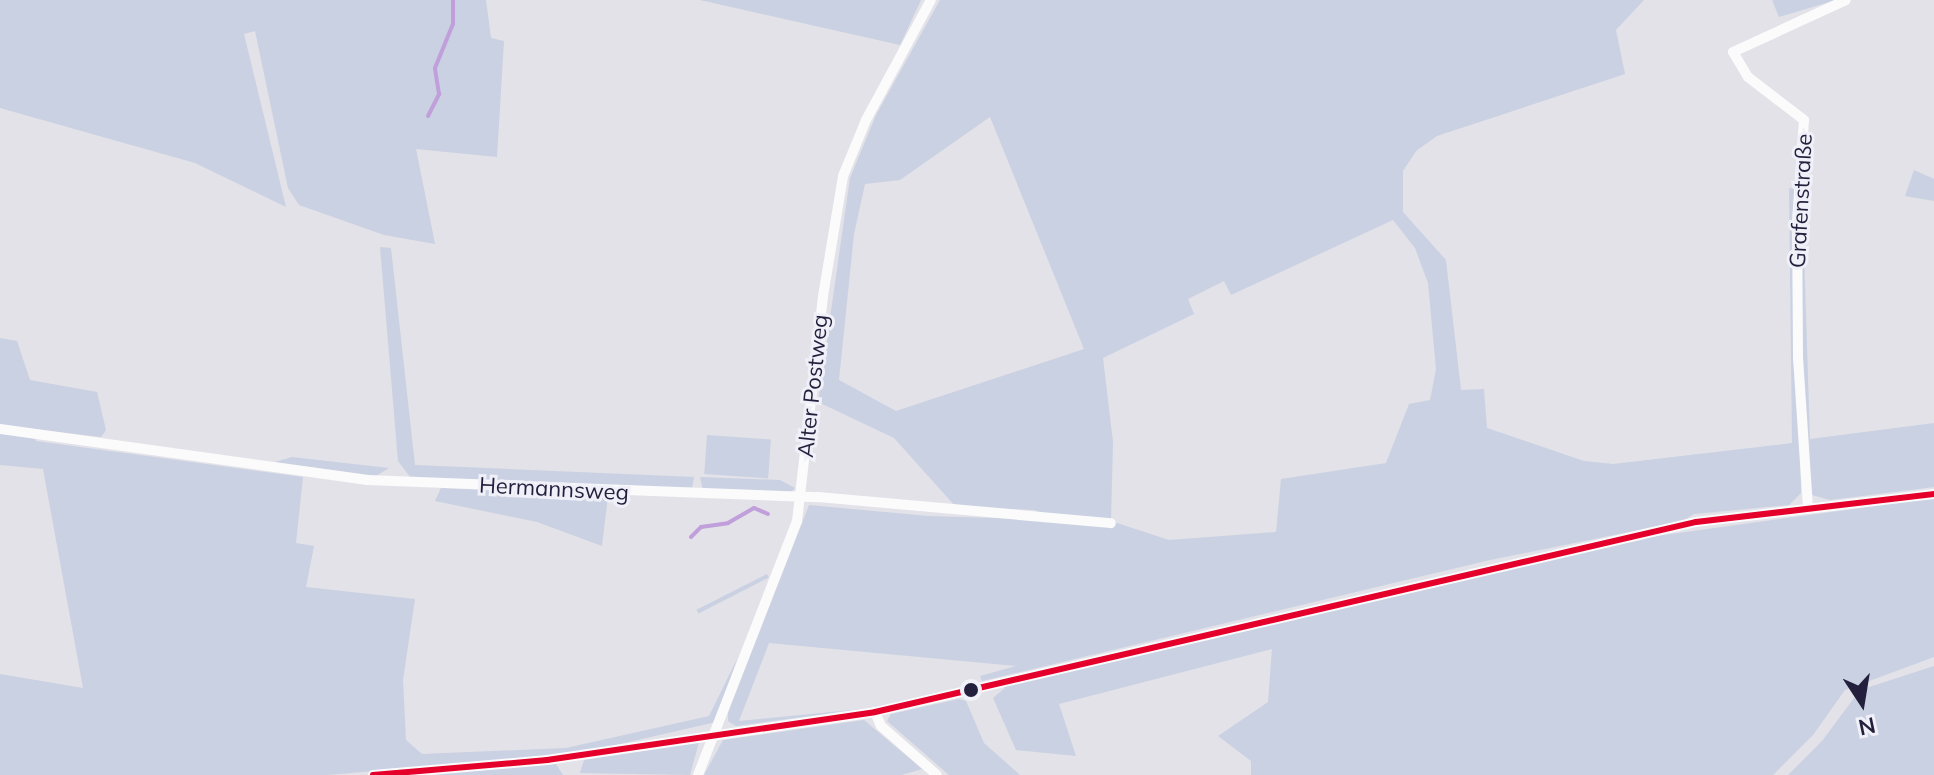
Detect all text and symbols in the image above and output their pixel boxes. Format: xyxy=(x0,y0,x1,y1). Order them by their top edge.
street label: Grafenstraße xyxy=(1784,133,1818,269)
street label: Alter Postweg xyxy=(792,313,834,459)
street label: Hermannsweg xyxy=(478,472,630,506)
north arrow xyxy=(1822,663,1902,743)
unlabelled marker xyxy=(963,682,979,698)
text: N xyxy=(1856,711,1878,742)

